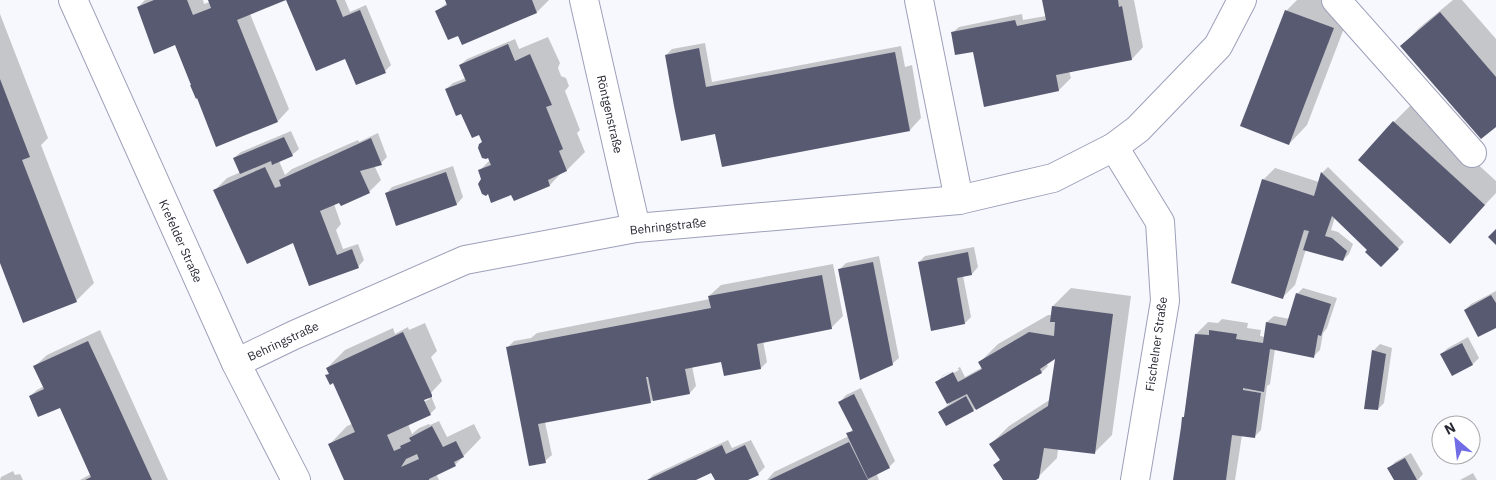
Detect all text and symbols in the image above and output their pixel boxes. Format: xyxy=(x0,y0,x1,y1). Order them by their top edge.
street label: Röntgenstraße xyxy=(594,73,626,155)
street label: Krefelder Straße xyxy=(156,197,206,285)
street label: Behringstraße xyxy=(629,214,707,237)
street label: Fischelner Straße xyxy=(1142,295,1170,392)
street label: Behringstraße xyxy=(245,318,321,364)
north arrow xyxy=(1431,415,1481,465)
text: N xyxy=(1441,418,1459,439)

